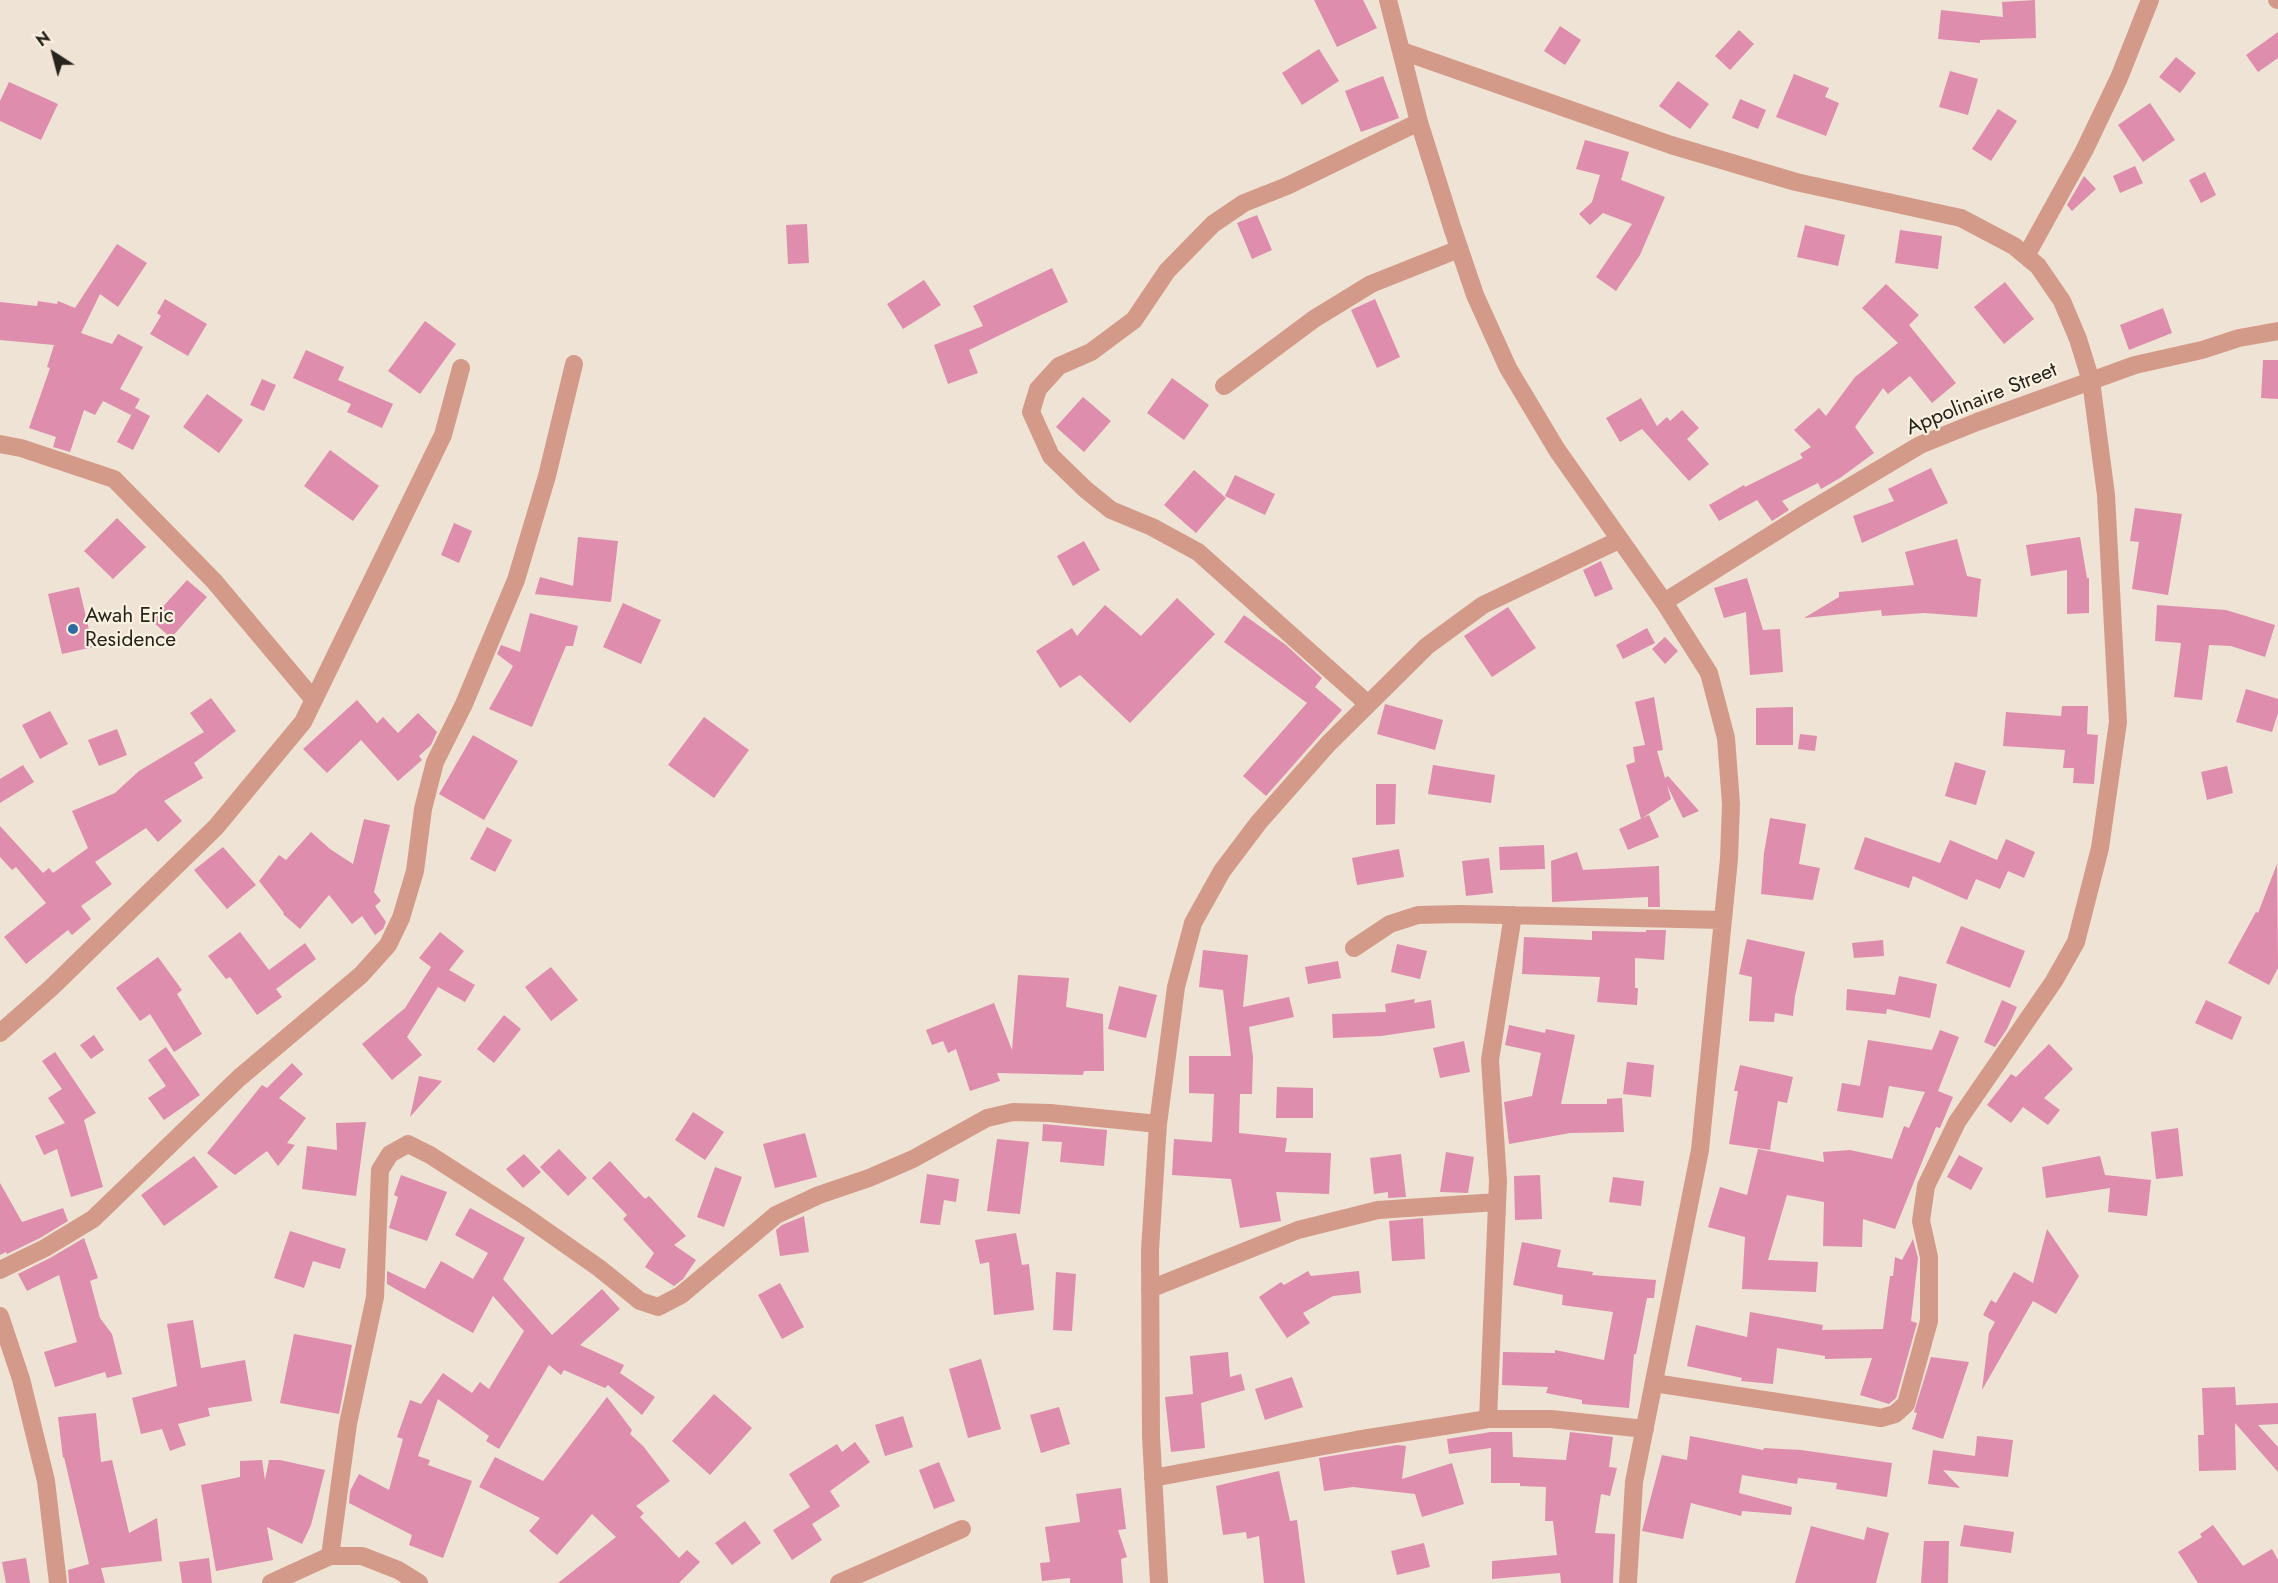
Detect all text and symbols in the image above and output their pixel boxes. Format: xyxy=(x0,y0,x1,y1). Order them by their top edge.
north arrow xyxy=(24,24,84,84)
text: N xyxy=(31,26,55,52)
street label: Appolinaire Street xyxy=(1903,358,2061,442)
place label: Awah Eric Residence xyxy=(85,604,176,654)
marker: Awah Eric Residence xyxy=(66,622,80,636)

